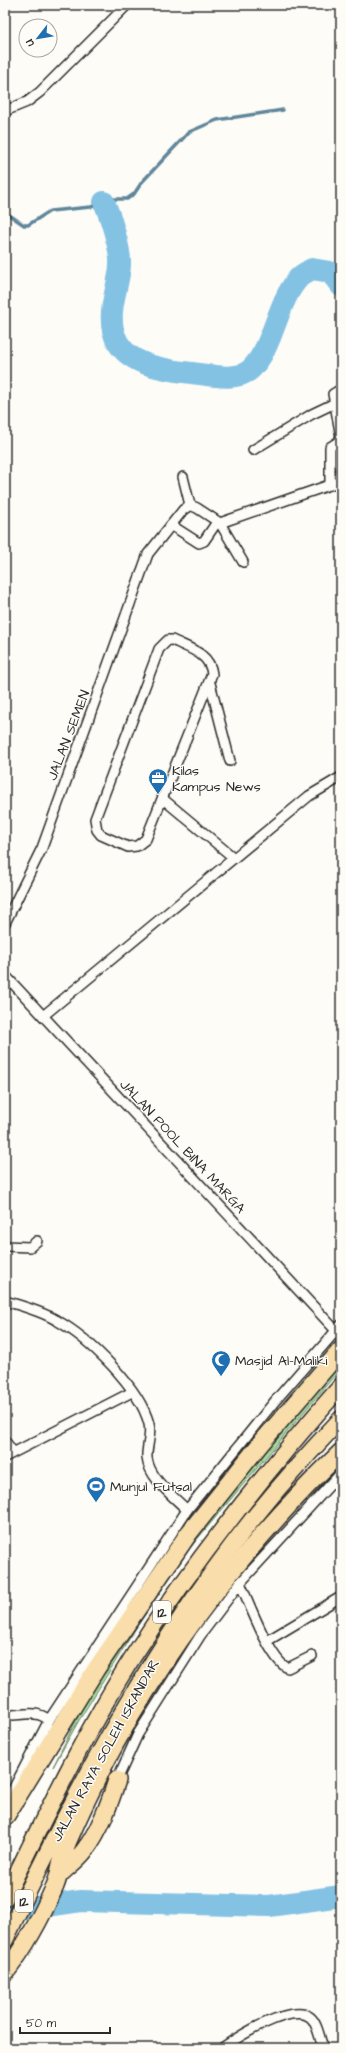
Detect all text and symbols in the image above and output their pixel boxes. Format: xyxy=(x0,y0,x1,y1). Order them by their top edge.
north arrow xyxy=(18,18,58,58)
text: U xyxy=(22,36,38,50)
street label: JALAN SEMEN xyxy=(43,687,95,783)
place label: Kilas Kampus News xyxy=(172,761,261,797)
office icon: Kilas Kampus News xyxy=(147,767,169,795)
street label: JALAN POOL BINA MARGA xyxy=(115,1075,250,1218)
mosque icon: Masjid Al-Maliki xyxy=(210,1349,232,1377)
place label: Masjid Al-Maliki xyxy=(235,1351,327,1371)
sports icon: Munjul Futsal xyxy=(85,1475,107,1503)
place label: Munjul Futsal xyxy=(110,1477,192,1497)
road number: 12 xyxy=(153,1601,171,1623)
street label: JALAN RAYA SOLEH ISKANDAR xyxy=(47,1655,165,1846)
road number: 12 xyxy=(15,1890,33,1912)
scale bar xyxy=(20,2009,110,2035)
text: 50 m xyxy=(26,2015,57,2032)

